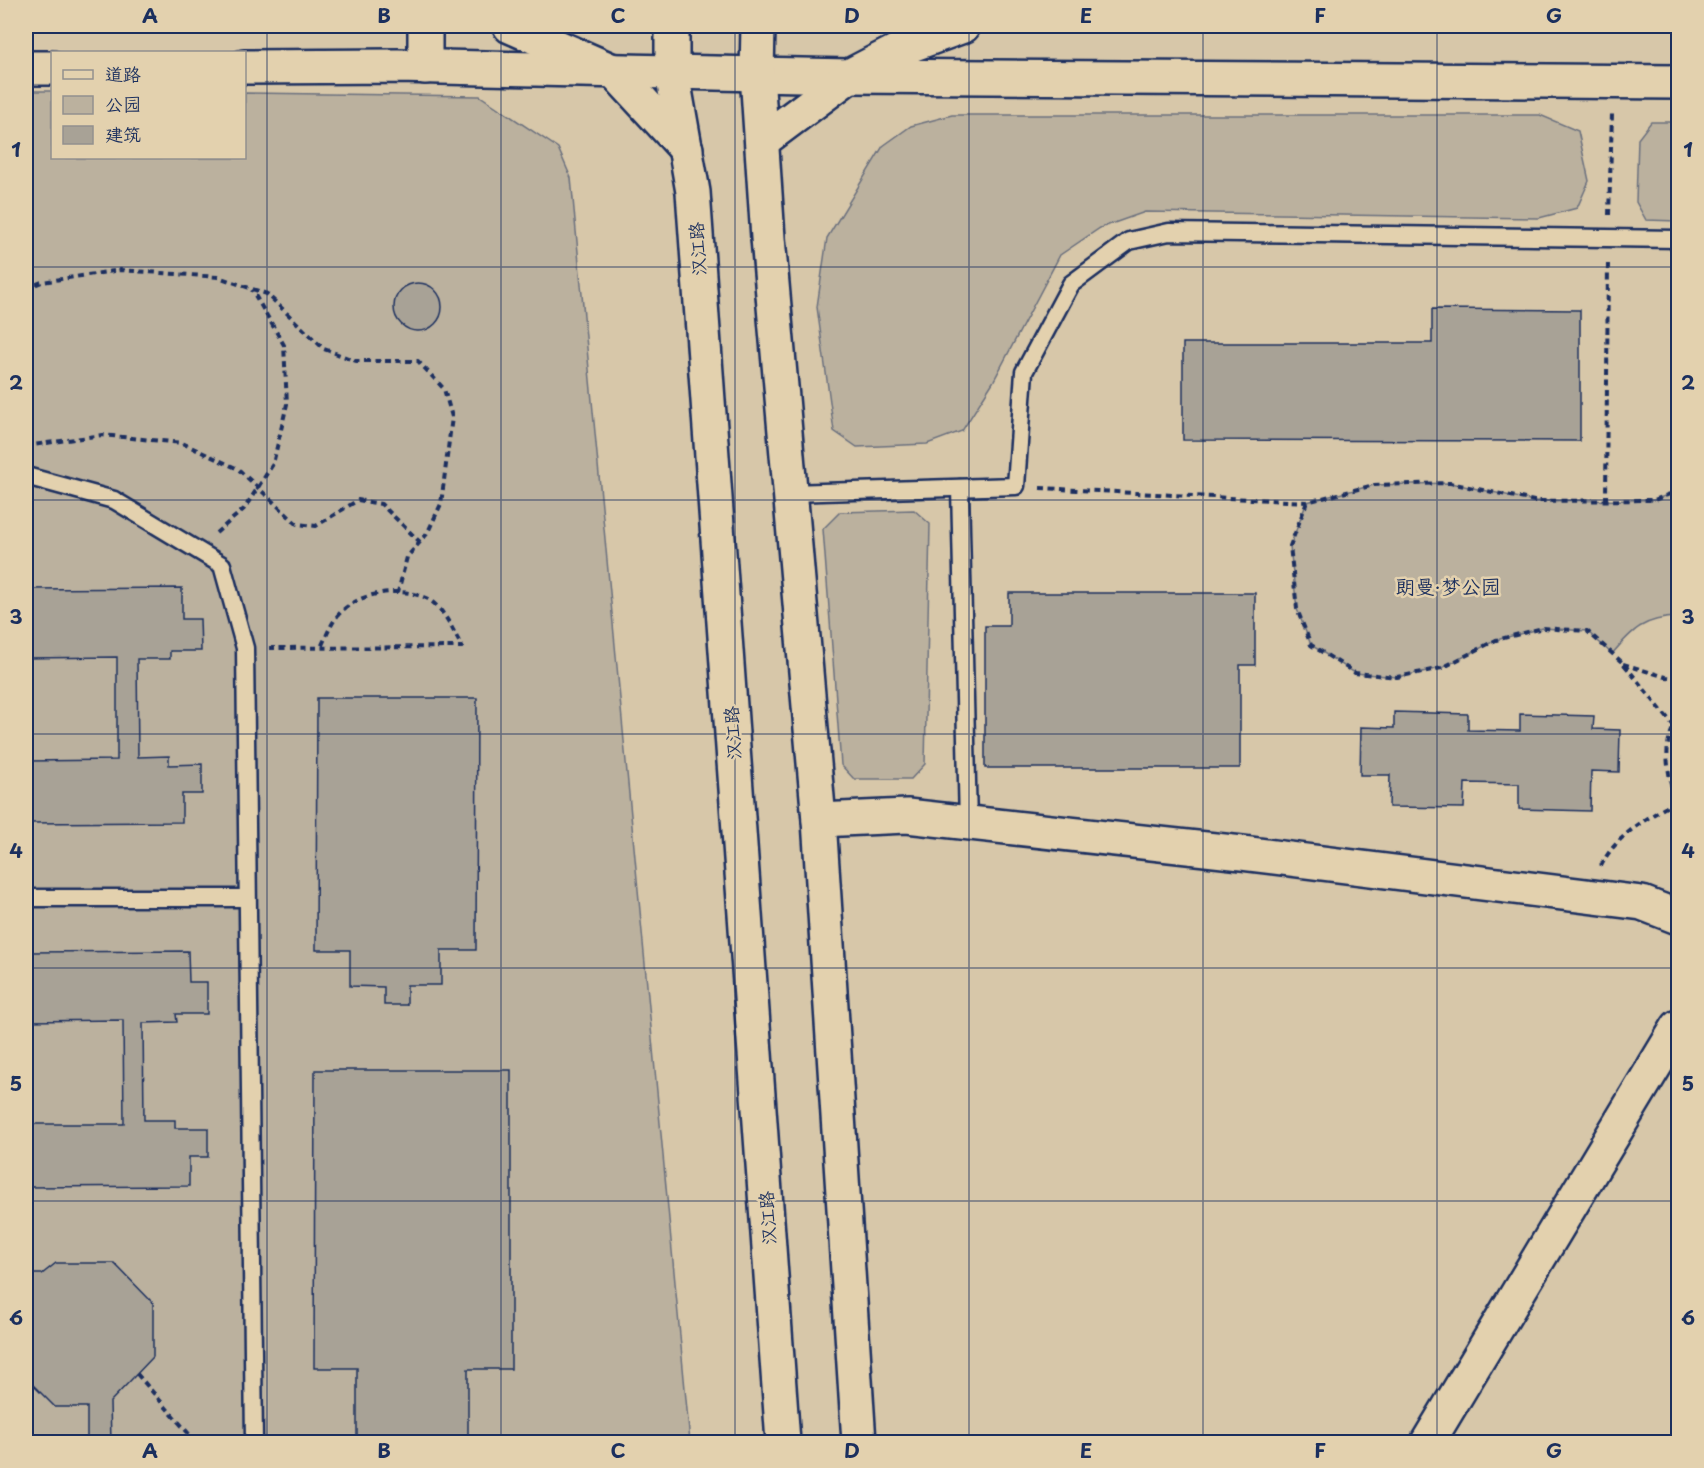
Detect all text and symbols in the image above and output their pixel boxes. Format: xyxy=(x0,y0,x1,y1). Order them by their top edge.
text: A xyxy=(142,0,158,30)
text: B xyxy=(377,0,391,30)
text: C xyxy=(610,0,626,30)
text: D xyxy=(844,0,860,30)
text: E xyxy=(1080,0,1092,30)
text: F xyxy=(1314,0,1326,30)
text: G xyxy=(1546,0,1562,30)
legend xyxy=(51,51,246,159)
text: 道路 xyxy=(105,60,141,87)
text: 公园 xyxy=(105,90,141,117)
text: 建筑 xyxy=(105,120,141,147)
text: 1 xyxy=(11,134,21,164)
text: 1 xyxy=(1683,134,1693,164)
street label: 汉江路 xyxy=(682,221,712,277)
text: 2 xyxy=(9,367,23,397)
text: 2 xyxy=(1681,367,1695,397)
district label: 朗曼·梦公园 xyxy=(1395,571,1501,601)
text: 3 xyxy=(9,601,23,631)
text: 3 xyxy=(1681,601,1695,631)
street label: 汉江路 xyxy=(717,705,747,761)
text: 4 xyxy=(9,835,23,865)
text: 4 xyxy=(1681,835,1695,865)
text: 5 xyxy=(10,1068,22,1098)
text: 5 xyxy=(1682,1068,1694,1098)
street label: 汉江路 xyxy=(752,1190,782,1246)
text: 6 xyxy=(9,1302,23,1332)
text: 6 xyxy=(1681,1302,1695,1332)
text: A xyxy=(142,1435,158,1465)
text: B xyxy=(377,1435,391,1465)
text: C xyxy=(610,1435,626,1465)
text: D xyxy=(844,1435,860,1465)
text: E xyxy=(1080,1435,1092,1465)
text: F xyxy=(1314,1435,1326,1465)
text: G xyxy=(1546,1435,1562,1465)

